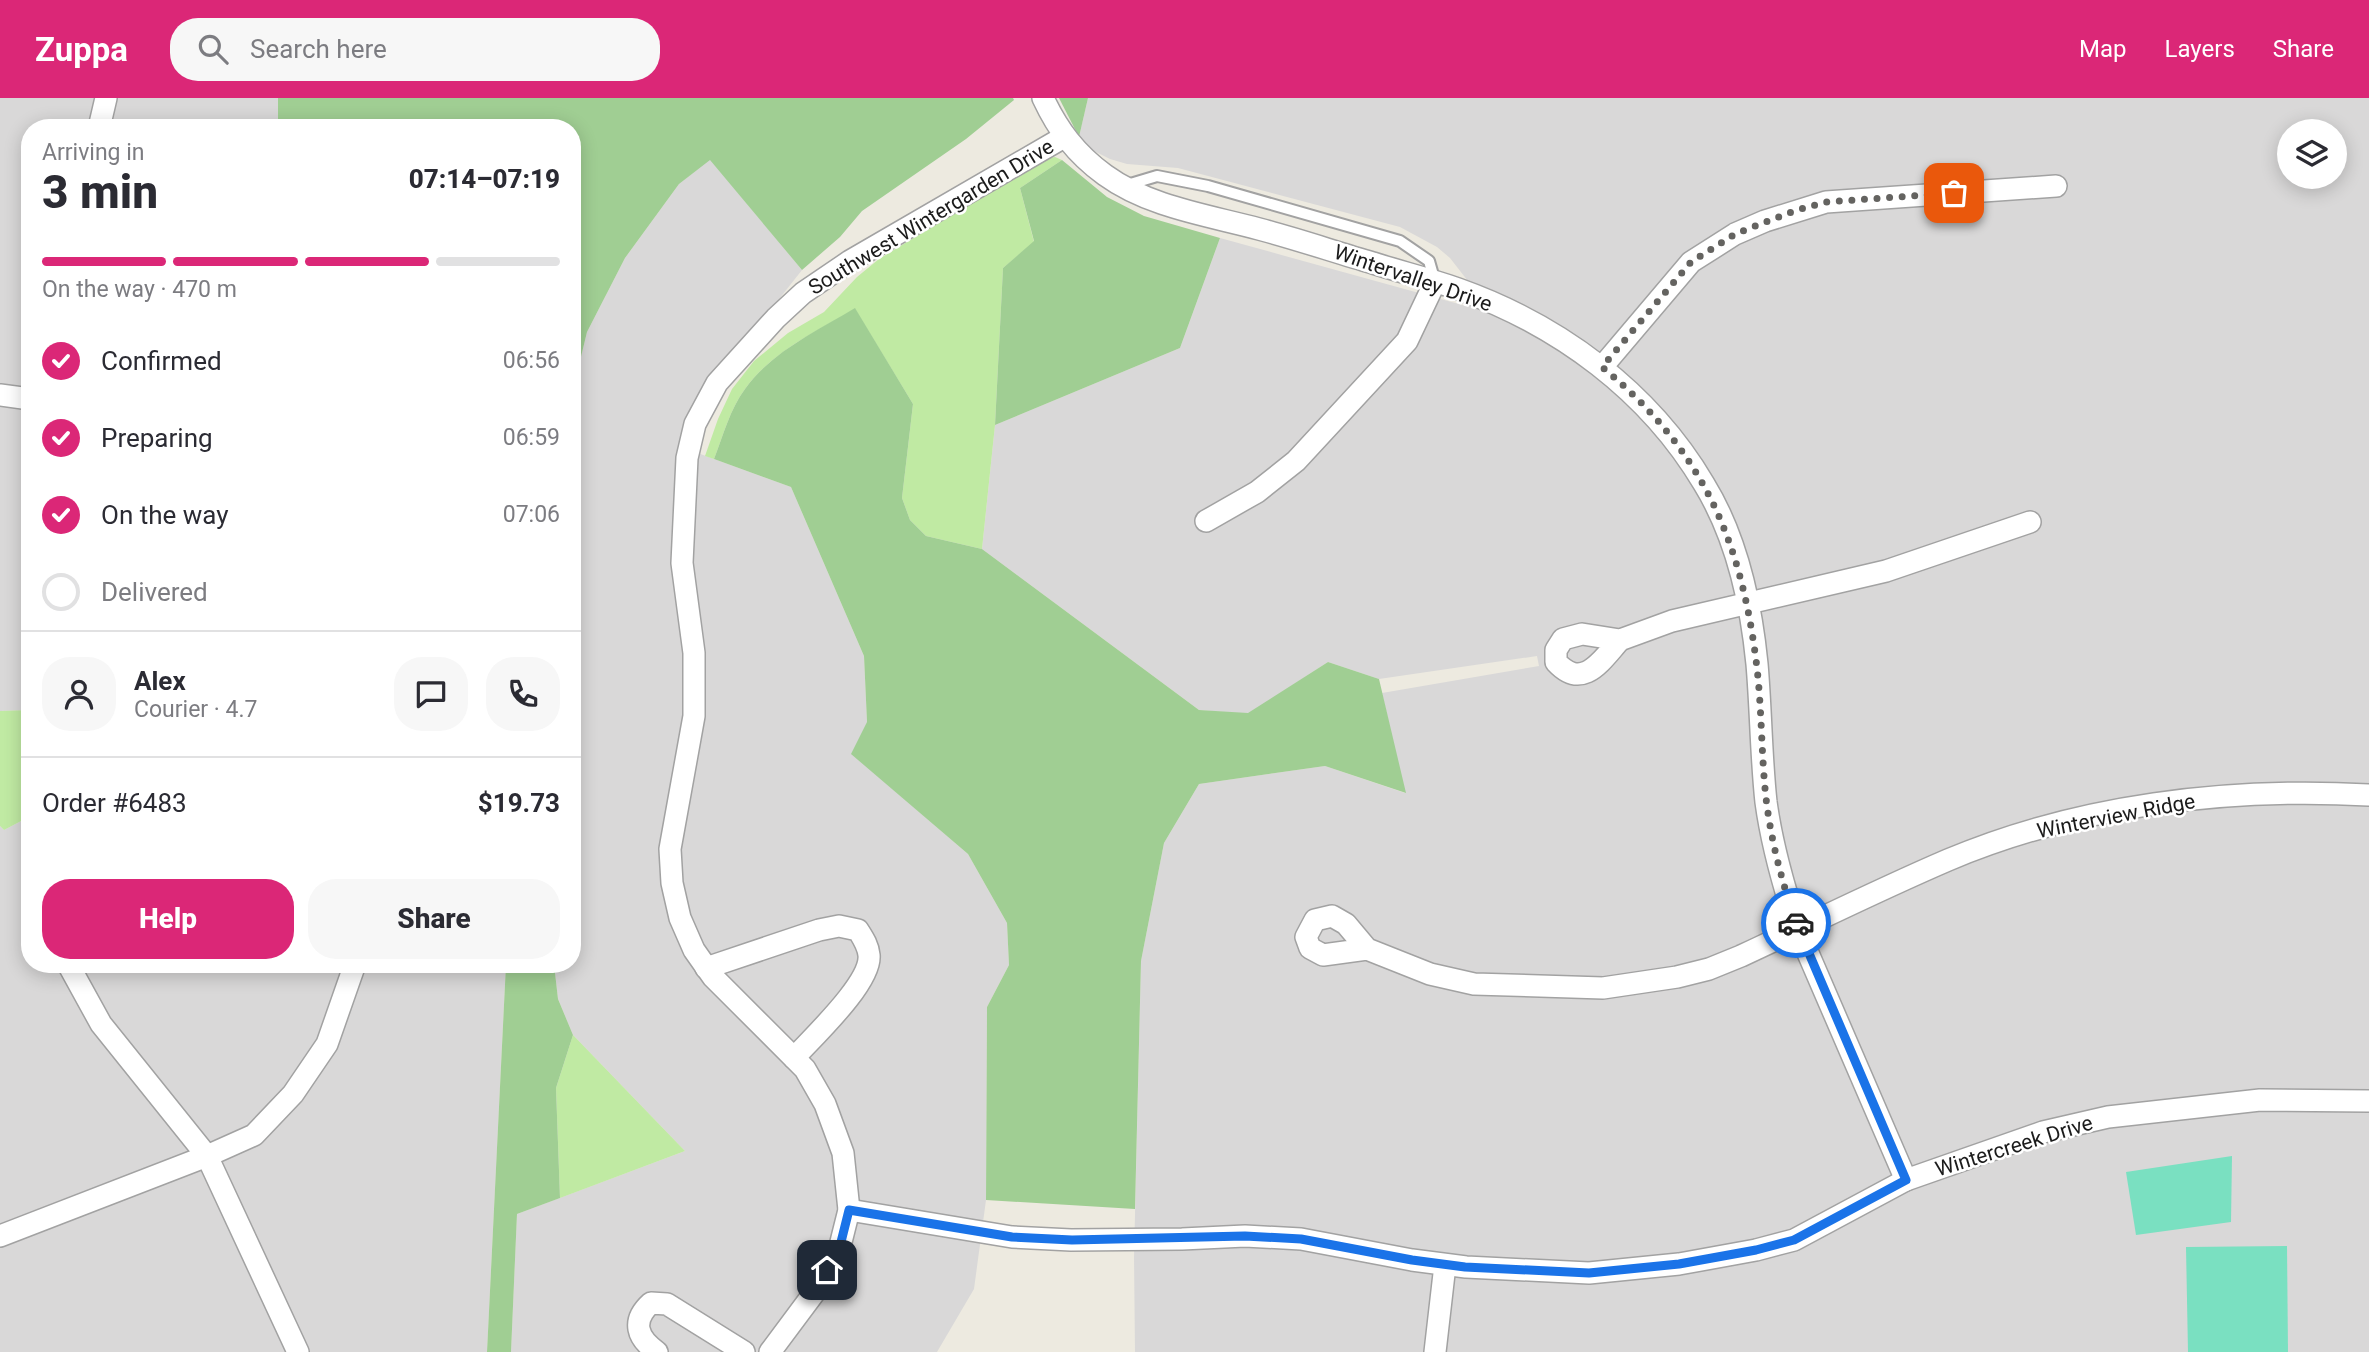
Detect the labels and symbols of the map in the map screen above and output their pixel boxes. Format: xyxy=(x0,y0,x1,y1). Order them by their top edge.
street label: Southwest Wintergarden Drive xyxy=(804,134,1058,300)
pin xyxy=(1924,163,1984,223)
street label: Wintervalley Drive xyxy=(1331,240,1495,316)
street label: Winterview Ridge xyxy=(2035,789,2197,843)
courier xyxy=(1761,888,1831,958)
street label: Wintercreek Drive xyxy=(1932,1111,2096,1181)
pin xyxy=(797,1240,857,1300)

